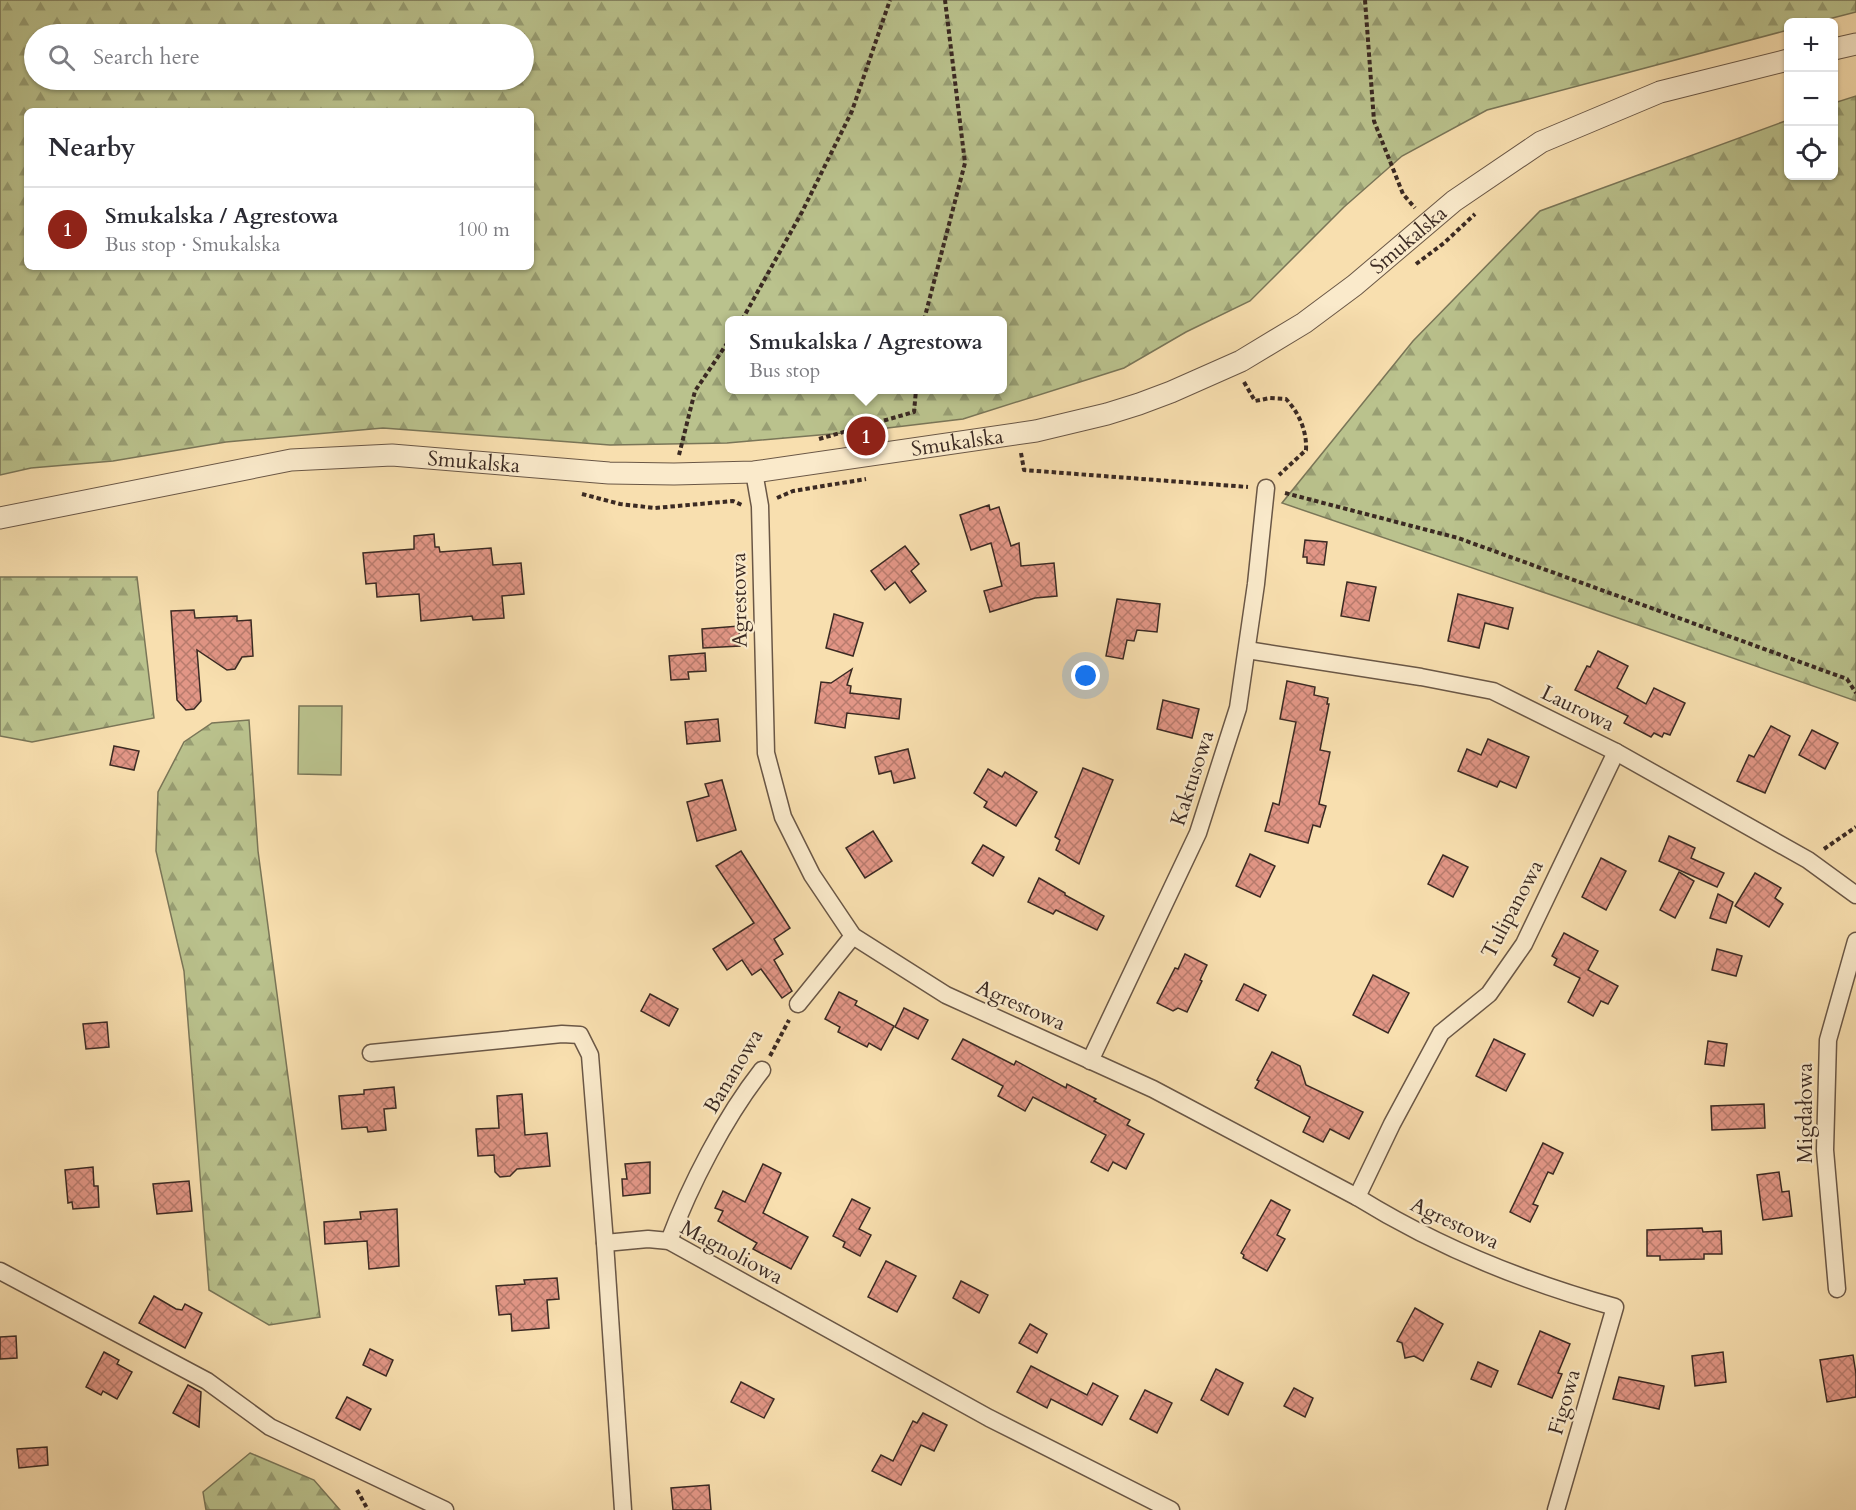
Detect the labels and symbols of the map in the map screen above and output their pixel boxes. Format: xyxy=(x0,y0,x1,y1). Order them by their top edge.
street label: Smukalska xyxy=(1364,199,1453,281)
pin: 1 xyxy=(846,414,886,458)
street label: Smukalska xyxy=(909,422,1005,464)
street label: Smukalska xyxy=(426,444,521,481)
street label: Agrestowa xyxy=(724,552,755,648)
your location xyxy=(1071,661,1100,690)
street label: Laurowa xyxy=(1536,678,1619,739)
street label: Kaktusowa xyxy=(1163,727,1221,829)
street label: Tulipanowa xyxy=(1474,855,1551,964)
street label: Agrestowa xyxy=(972,973,1070,1038)
street label: Bananowa xyxy=(697,1024,770,1119)
street label: Migdałowa xyxy=(1791,1063,1820,1163)
street label: Agrestowa xyxy=(1406,1190,1504,1257)
street label: Magnoliowa xyxy=(675,1213,788,1292)
street label: Figowa xyxy=(1541,1366,1588,1438)

